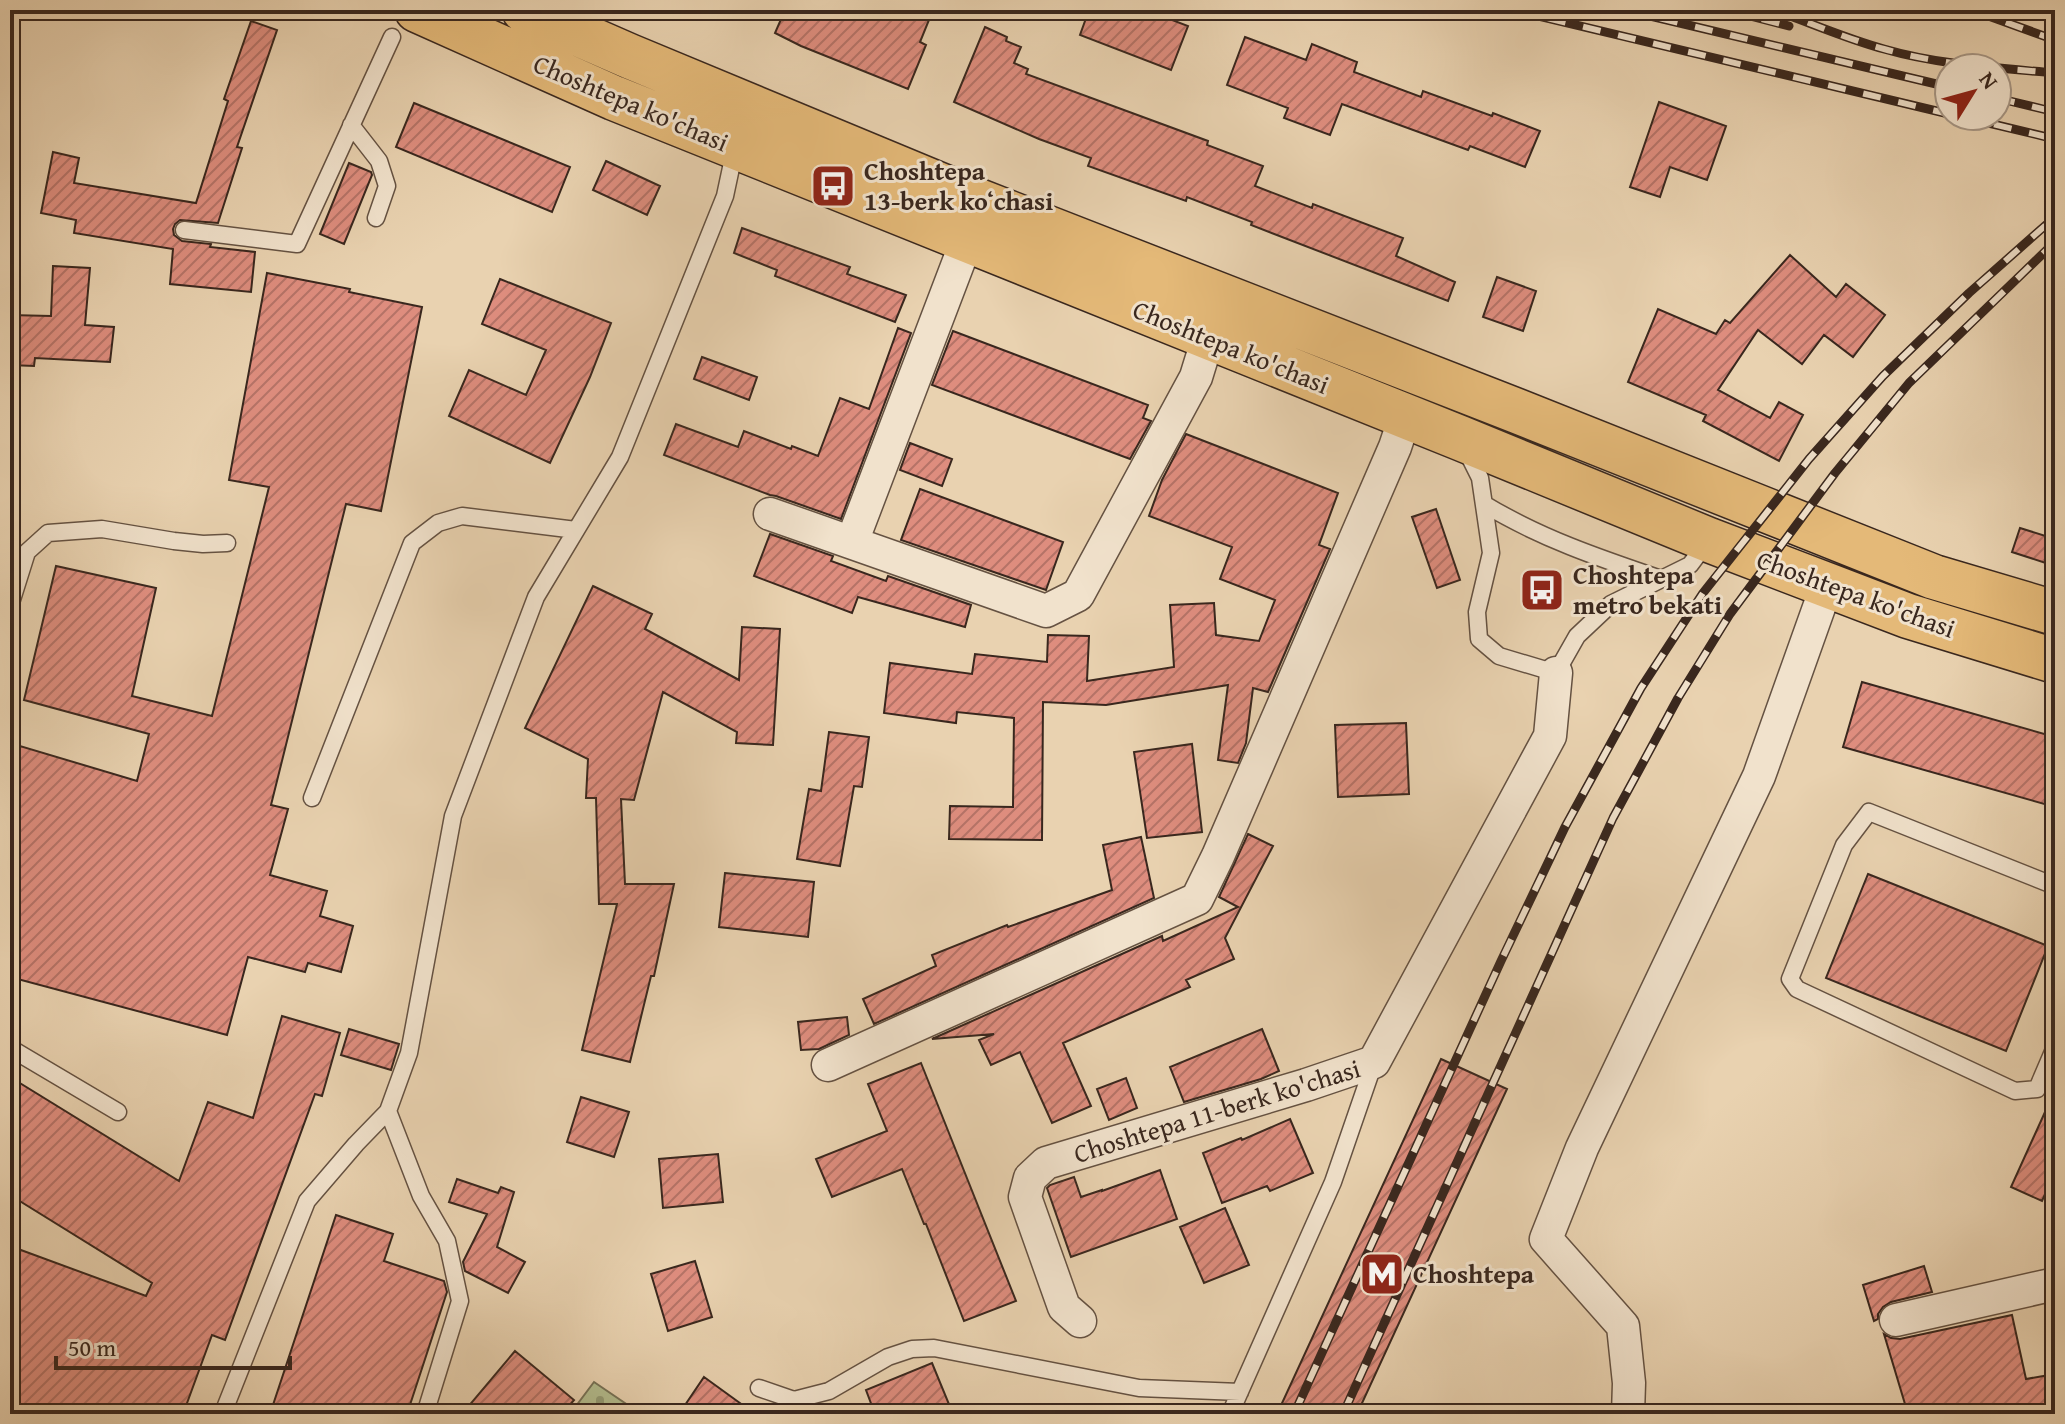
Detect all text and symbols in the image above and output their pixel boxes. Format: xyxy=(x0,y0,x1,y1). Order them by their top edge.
street label: Choshtepa ko'chasi xyxy=(528,44,735,161)
north arrow xyxy=(1933,52,2013,132)
text: N xyxy=(1972,64,2006,96)
place label: Choshtepa 13-berk koʻchasi xyxy=(864,151,1053,220)
bus stop icon: Choshtepa 13-berk koʻchasi xyxy=(809,162,857,210)
street label: Choshtepa ko'chasi xyxy=(1127,289,1335,404)
street label: Choshtepa ko'chasi xyxy=(1751,540,1961,648)
place label: Choshtepa metro bekati xyxy=(1573,555,1722,624)
bus stop icon: Choshtepa metro bekati xyxy=(1518,566,1566,614)
street label: Choshtepa 11-berk ko'chasi xyxy=(1069,1048,1365,1173)
metro station icon: Choshtepa xyxy=(1358,1250,1406,1298)
place label: Choshtepa xyxy=(1413,1254,1535,1293)
scale bar xyxy=(56,1320,290,1370)
text: 50 m xyxy=(68,1330,116,1365)

